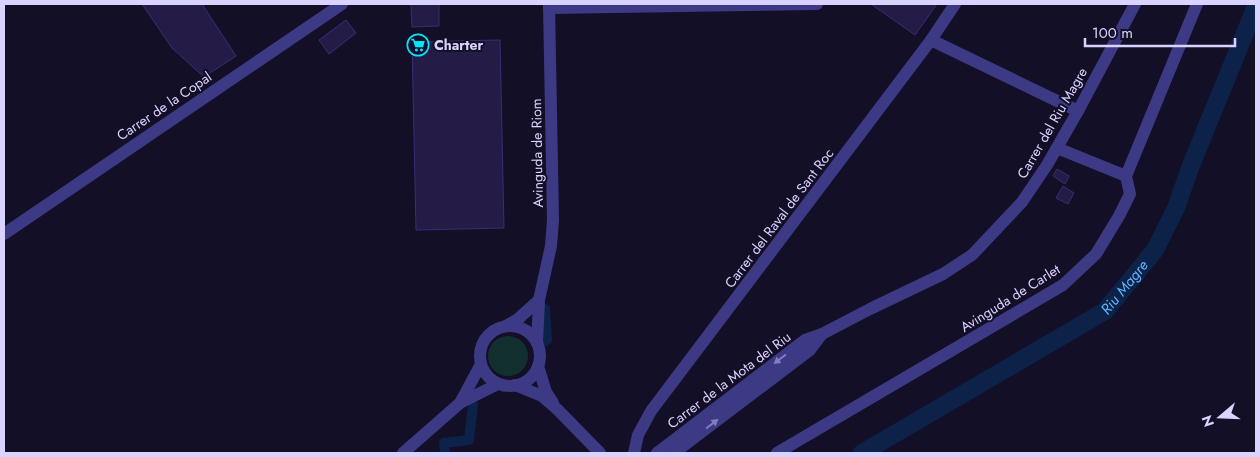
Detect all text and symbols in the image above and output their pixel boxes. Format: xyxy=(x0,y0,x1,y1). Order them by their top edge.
scale bar xyxy=(1085,15,1235,47)
text: 100 m xyxy=(1092,22,1133,44)
supermarket icon: Charter xyxy=(406,33,430,57)
place label: Charter xyxy=(434,35,484,55)
street label: Carrer del Riu Magre xyxy=(1012,64,1092,182)
street label: Carrer de la Copal xyxy=(113,67,215,145)
street label: Avinguda de Riom xyxy=(526,98,548,208)
street label: Carrer del Raval de Sant Roc xyxy=(720,144,838,292)
water label: Riu Magre xyxy=(1095,255,1154,319)
street label: Avinguda de Carlet xyxy=(956,259,1064,337)
street label: Carrer de la Mota del Riu xyxy=(663,327,795,433)
one-way arrow xyxy=(774,354,787,365)
north arrow xyxy=(1195,392,1245,442)
text: N xyxy=(1196,413,1219,430)
one-way arrow xyxy=(706,419,719,429)

